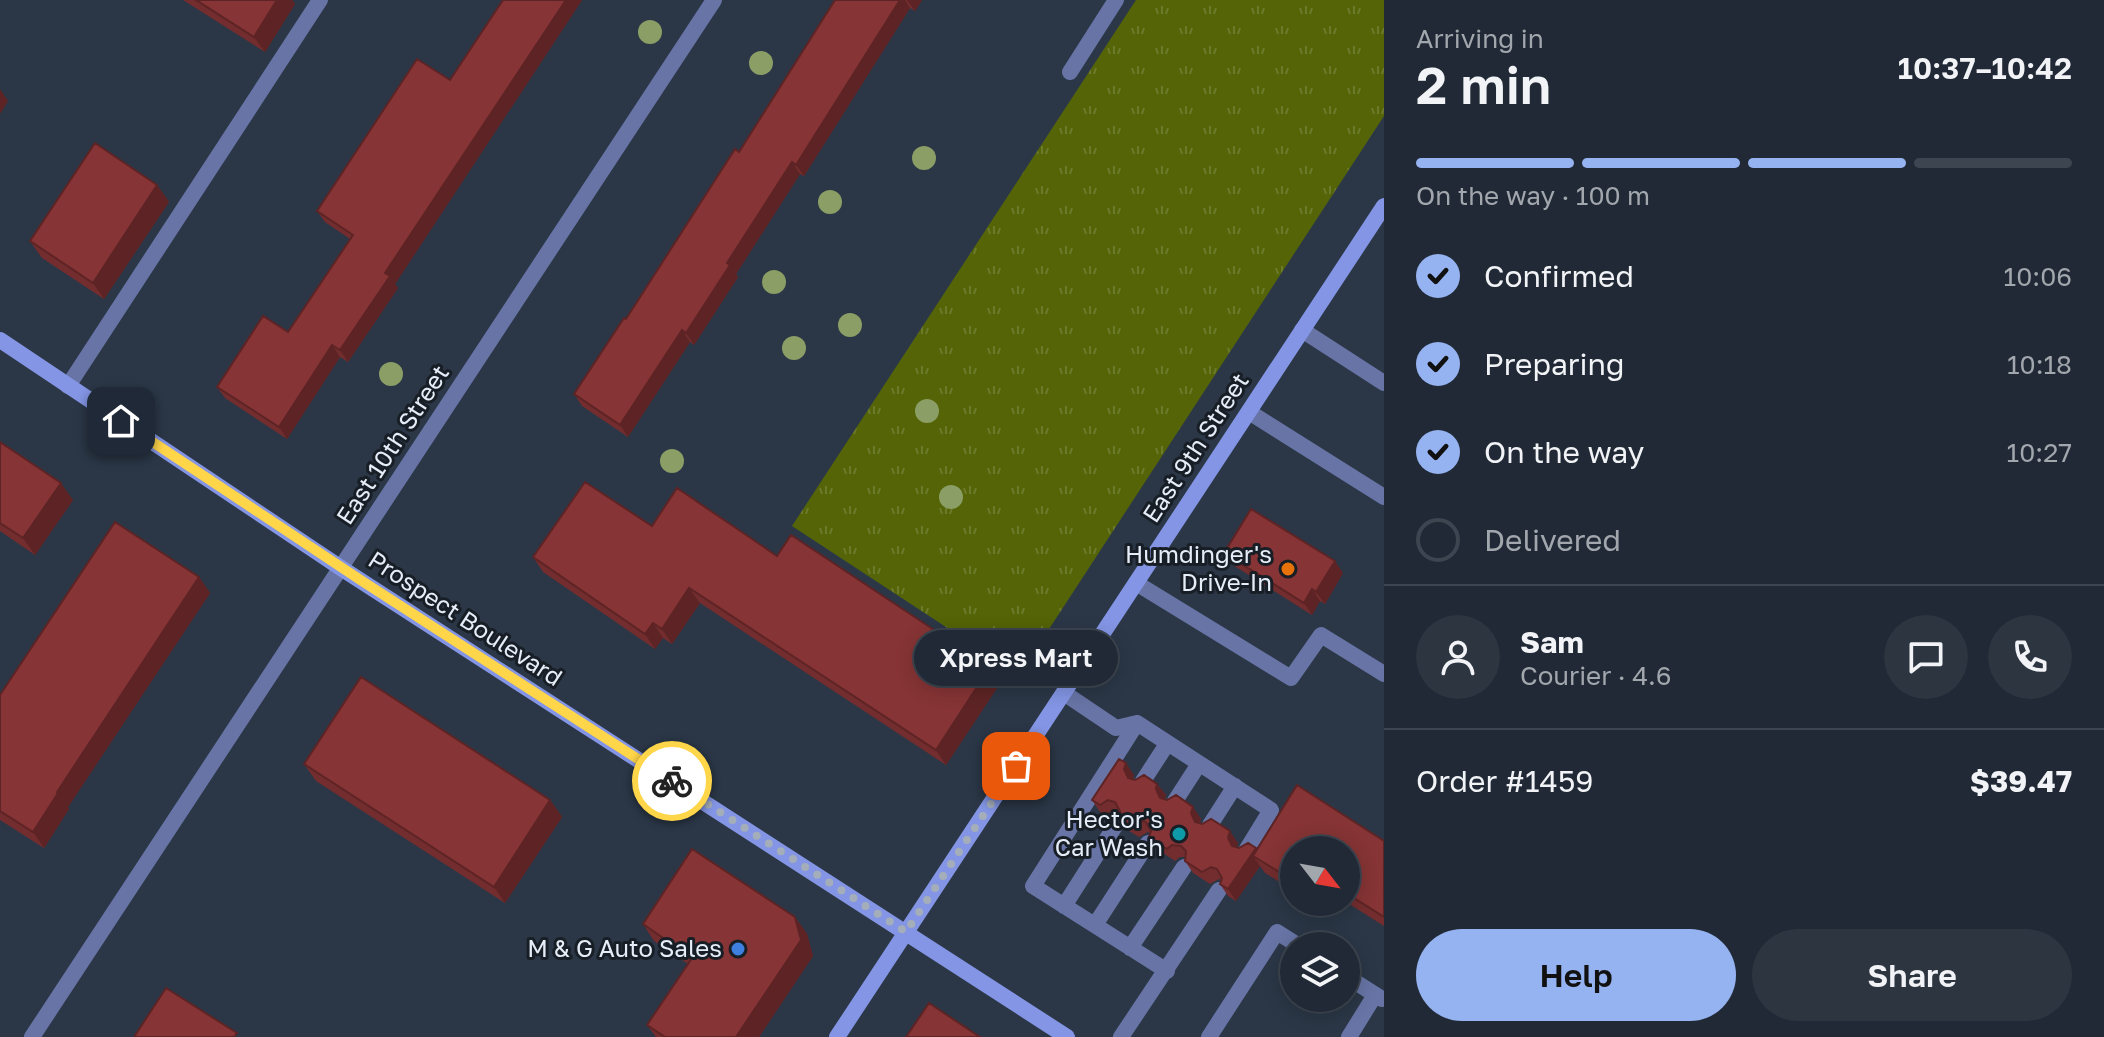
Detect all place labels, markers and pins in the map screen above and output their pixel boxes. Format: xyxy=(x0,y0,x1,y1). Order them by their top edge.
pin xyxy=(87,387,155,455)
place label: Humdinger's Drive-In xyxy=(1125,539,1272,596)
marker: Humdinger's Drive-In xyxy=(1279,560,1297,578)
callout: Xpress Mart xyxy=(914,630,1118,686)
pin xyxy=(982,732,1050,800)
place label: Hector's Car Wash xyxy=(1055,804,1163,861)
marker: Hector's Car Wash xyxy=(1170,825,1188,843)
place label: M & G Auto Sales xyxy=(527,933,722,962)
marker: M & G Auto Sales xyxy=(729,940,747,958)

